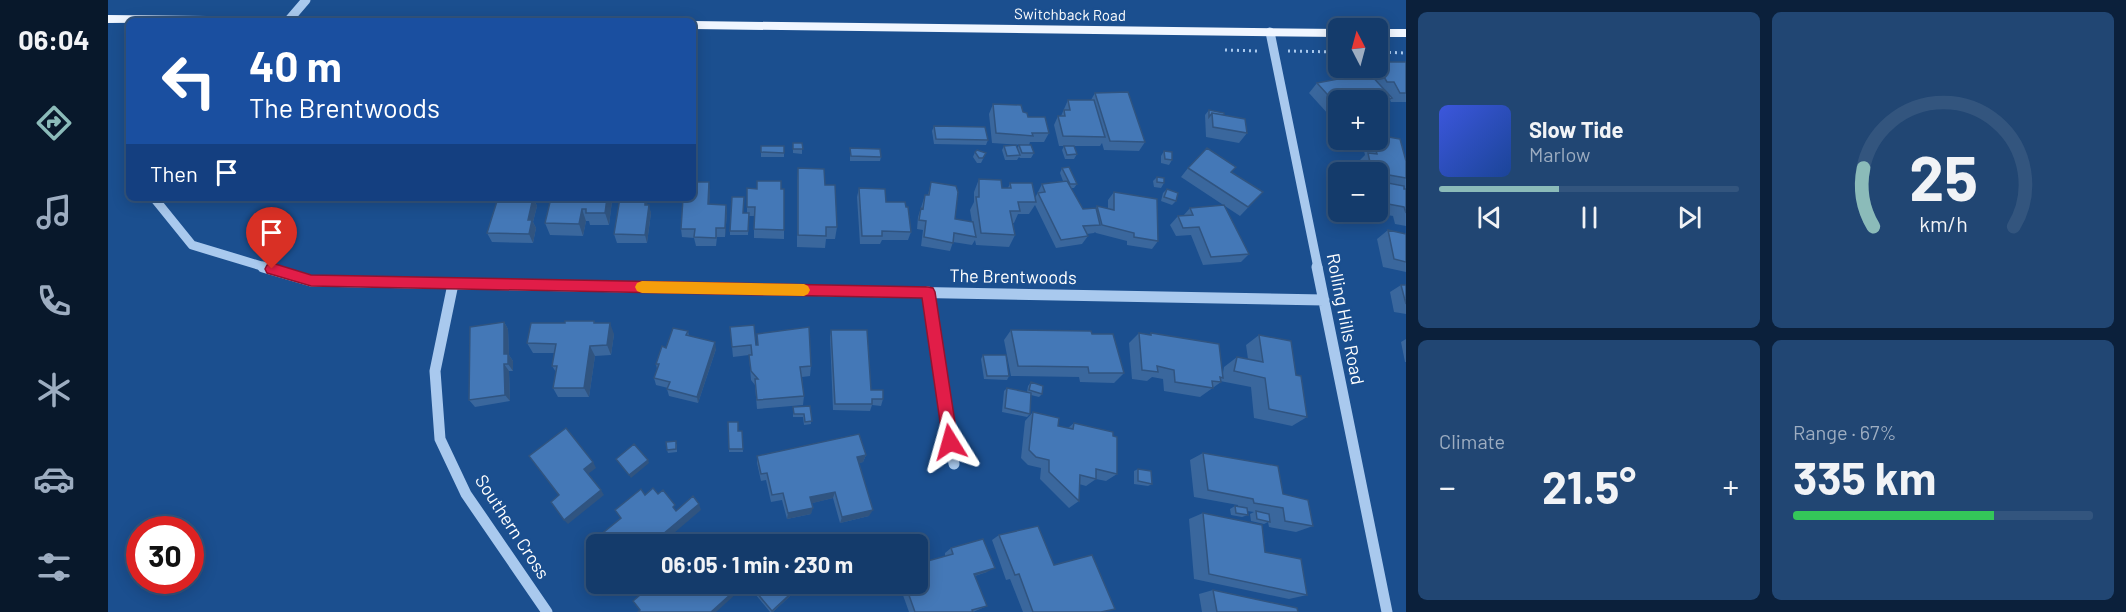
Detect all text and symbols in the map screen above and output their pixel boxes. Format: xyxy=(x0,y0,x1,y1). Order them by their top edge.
street label: Switchback Road xyxy=(1014,4,1126,24)
north arrow xyxy=(1328,18,1388,78)
map controls xyxy=(1328,18,1388,222)
text: 06:04 xyxy=(18,23,90,55)
text: 40 m xyxy=(249,40,342,90)
icon: left xyxy=(150,42,228,120)
button: + xyxy=(1328,90,1388,150)
text: The Brentwoods xyxy=(249,91,440,123)
icon: directions xyxy=(33,102,75,144)
text: Slow Tide xyxy=(1529,116,1624,142)
text: 25 xyxy=(1909,139,1977,213)
text: Marlow xyxy=(1529,142,1590,166)
icon: arrive xyxy=(210,156,243,189)
text: Then xyxy=(150,160,198,186)
button: − xyxy=(1328,162,1388,222)
icon: music xyxy=(33,191,75,233)
icon: previous xyxy=(1473,201,1506,234)
icon: pause xyxy=(1573,201,1606,234)
icon: next xyxy=(1673,201,1706,234)
pin xyxy=(246,207,297,269)
text: km/h xyxy=(1919,211,1967,236)
icon: arrive xyxy=(255,216,288,249)
street label: Rolling Hills Road xyxy=(1322,251,1369,386)
street label: The Brentwoods xyxy=(949,264,1077,288)
icon: phone xyxy=(33,280,75,322)
icon: climate xyxy=(33,369,75,411)
position arrow xyxy=(918,410,982,474)
text: Range · 67% xyxy=(1793,420,1897,444)
text: Climate xyxy=(1439,429,1505,453)
text: 335 km xyxy=(1793,450,1936,504)
icon: car xyxy=(33,458,75,500)
text: 21.5° xyxy=(1542,459,1636,513)
text: − xyxy=(1439,466,1456,506)
text: + xyxy=(1723,466,1739,506)
street label: Southern Cross xyxy=(471,470,555,583)
speed limit sign: 30 xyxy=(126,516,204,594)
icon: filters xyxy=(33,546,75,588)
text: 06:05 · 1 min · 230 m xyxy=(661,551,853,577)

